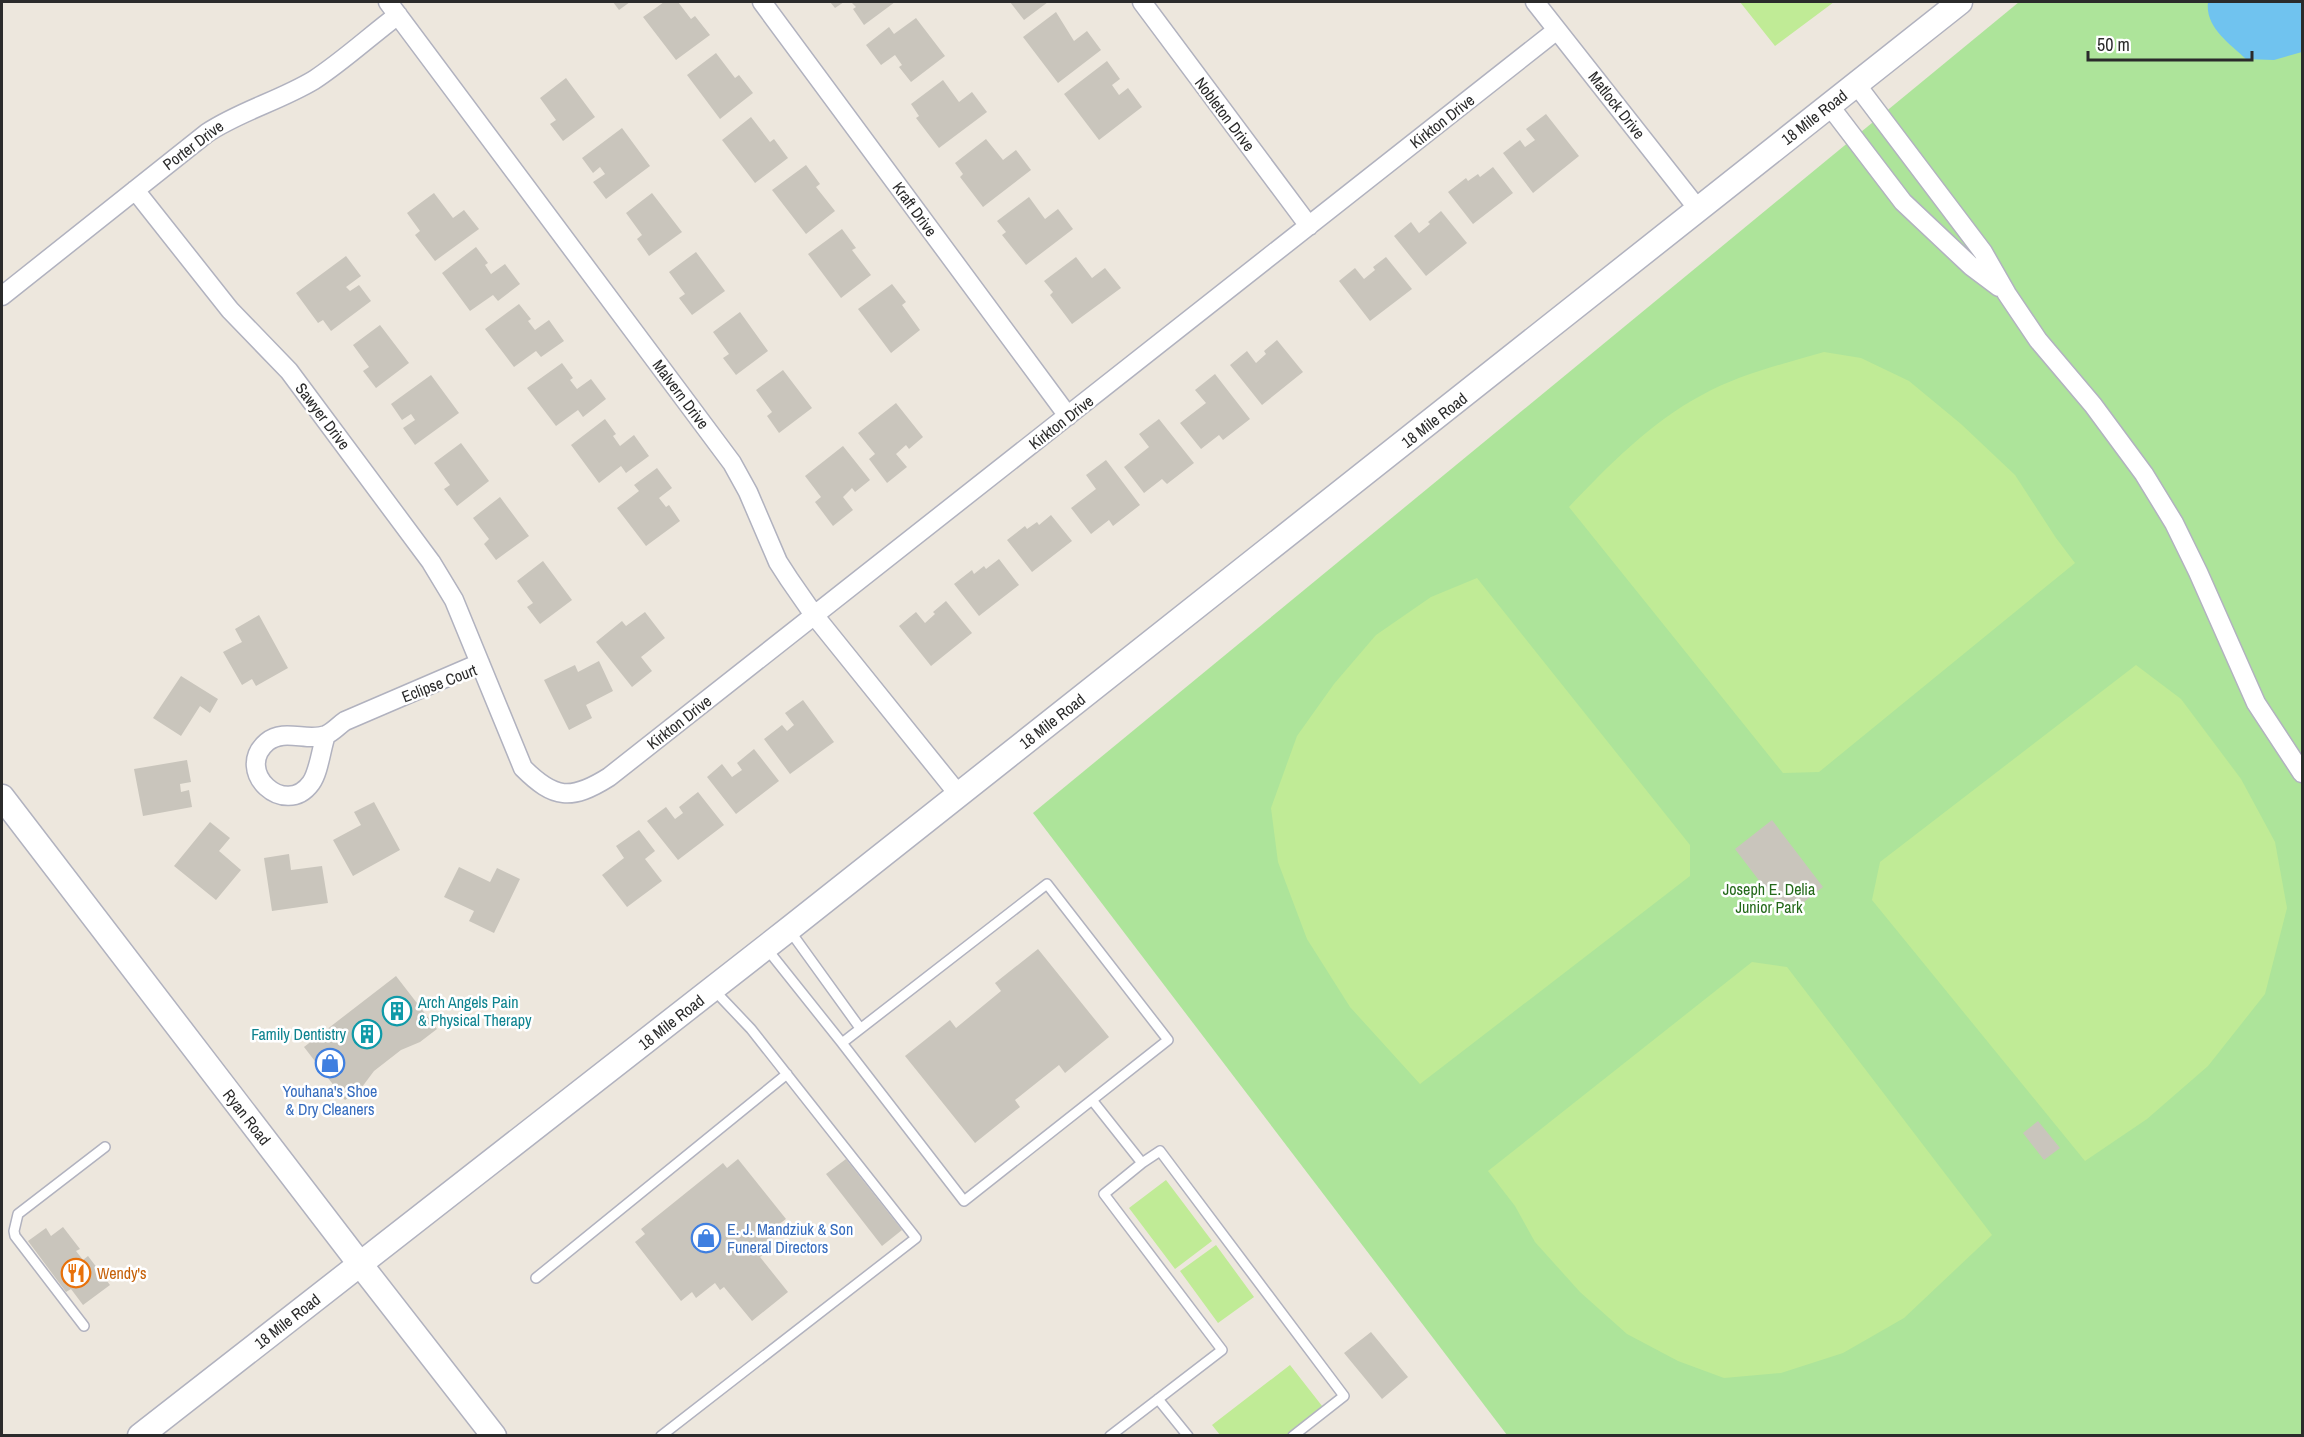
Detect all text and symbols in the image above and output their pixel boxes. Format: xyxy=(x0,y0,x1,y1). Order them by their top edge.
scale bar xyxy=(2088,24,2252,62)
text: 50 m xyxy=(2097,32,2130,57)
street label: Matlock Drive xyxy=(1584,67,1650,143)
street label: Nobleton Drive xyxy=(1190,72,1260,156)
street label: 18 Mile Road xyxy=(1776,84,1852,150)
street label: Kirkton Drive xyxy=(1405,89,1479,153)
street label: Porter Drive xyxy=(158,115,228,175)
street label: Kraft Drive xyxy=(888,177,942,241)
street label: Malvern Drive xyxy=(648,355,714,433)
street label: Sawyer Drive xyxy=(291,378,355,454)
street label: 18 Mile Road xyxy=(1396,387,1472,453)
street label: Kirkton Drive xyxy=(1024,390,1098,454)
street label: Eclipse Court xyxy=(398,658,480,707)
street label: 18 Mile Road xyxy=(1014,688,1090,754)
street label: Kirkton Drive xyxy=(642,690,716,754)
park label: Joseph E. Delia Junior Park xyxy=(1723,878,1816,918)
street label: 18 Mile Road xyxy=(633,989,709,1055)
place label: Arch Angels Pain & Physical Therapy xyxy=(417,991,532,1031)
building icon: Arch Angels Pain & Physical Therapy xyxy=(381,995,413,1027)
building icon: Family Dentistry xyxy=(351,1018,383,1050)
place label: Family Dentistry xyxy=(251,1023,346,1045)
shop icon: Youhana's Shoe & Dry Cleaners xyxy=(314,1047,346,1079)
place label: Youhana's Shoe & Dry Cleaners xyxy=(283,1080,377,1120)
street label: Ryan Road xyxy=(218,1084,276,1150)
place label: E. J. Mandziuk & Son Funeral Directors xyxy=(727,1218,853,1258)
shop icon: E. J. Mandziuk & Son Funeral Directors xyxy=(690,1222,722,1254)
restaurant icon: Wendy's xyxy=(60,1257,92,1289)
place label: Wendy's xyxy=(97,1262,147,1284)
street label: 18 Mile Road xyxy=(249,1288,325,1354)

